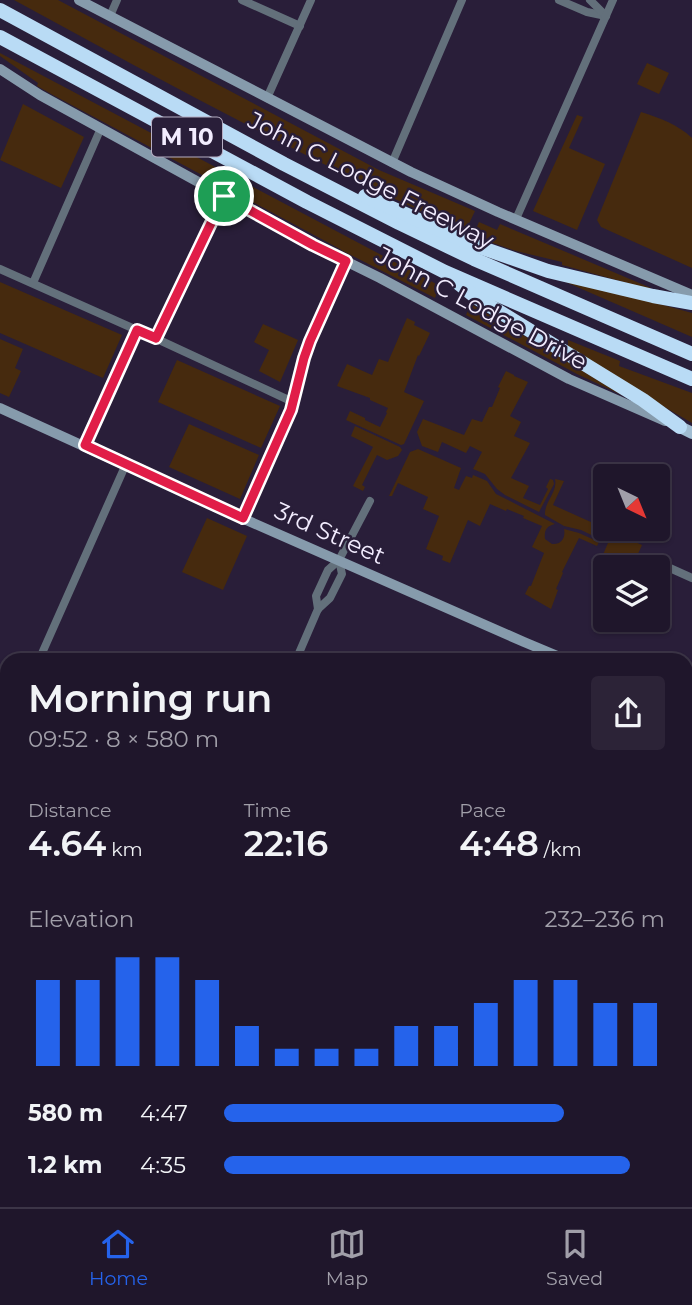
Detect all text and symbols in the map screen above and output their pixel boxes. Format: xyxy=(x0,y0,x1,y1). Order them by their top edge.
street label: John C Lodge Freeway xyxy=(242,105,499,255)
road number: M 10 xyxy=(152,118,222,156)
pin xyxy=(194,166,254,226)
icon: arrive xyxy=(205,177,243,215)
street label: John C Lodge Drive xyxy=(371,240,592,376)
north arrow xyxy=(593,464,670,541)
map controls xyxy=(593,464,670,632)
street label: 3rd Street xyxy=(270,496,390,570)
button: layers xyxy=(593,555,670,632)
text: Morning run xyxy=(28,675,272,722)
button: share xyxy=(591,676,665,750)
text: 09:52 · 8 × 580 m xyxy=(28,725,219,753)
text: Distance xyxy=(28,799,111,822)
text: Time xyxy=(244,799,291,822)
text: Pace xyxy=(459,799,506,822)
text: 4.64 xyxy=(28,822,106,865)
text: 22:16 xyxy=(244,822,328,865)
text: 4:48 xyxy=(459,822,539,865)
text: km xyxy=(106,838,143,861)
text: /km xyxy=(539,838,582,861)
text: Elevation xyxy=(28,905,134,933)
text: 232–236 m xyxy=(545,905,665,933)
text: 580 m xyxy=(28,1099,103,1127)
text: 4:47 xyxy=(140,1099,188,1127)
text: 1.2 km xyxy=(28,1151,102,1179)
text: 4:35 xyxy=(140,1151,186,1179)
tab: Home xyxy=(89,1225,148,1290)
tab: Map xyxy=(326,1225,368,1290)
tab: Saved xyxy=(546,1225,603,1290)

